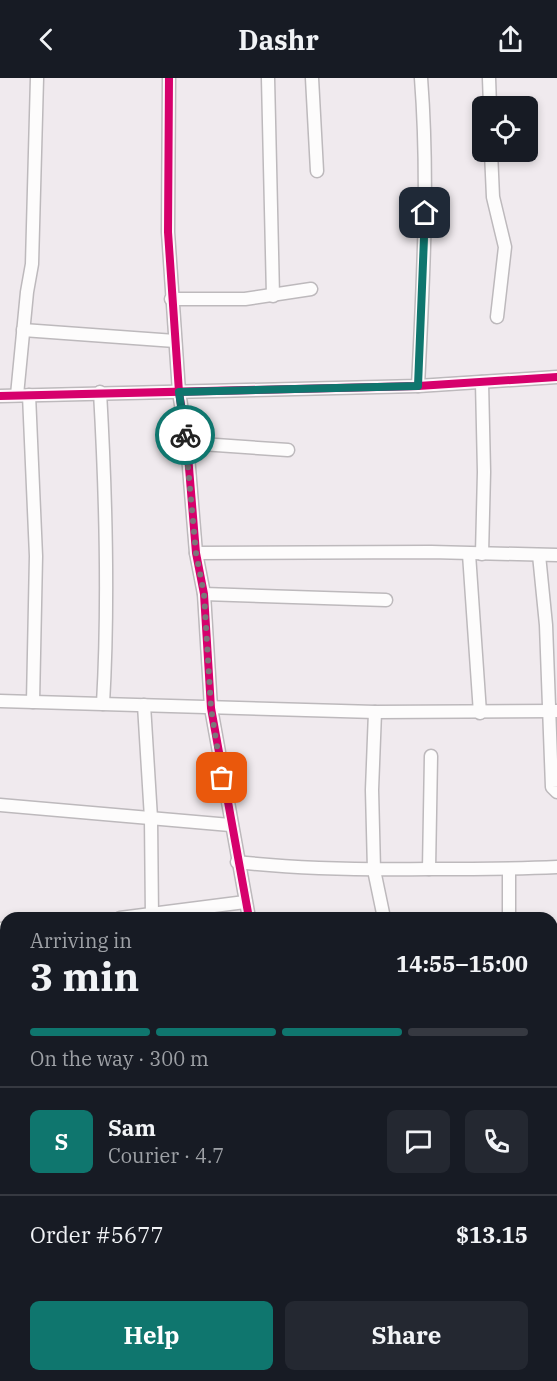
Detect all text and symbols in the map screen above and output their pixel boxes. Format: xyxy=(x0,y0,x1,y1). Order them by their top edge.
text: Dashr xyxy=(238,22,319,57)
icon: back xyxy=(30,23,63,56)
icon: share xyxy=(494,23,527,56)
map controls xyxy=(472,96,538,162)
button: locate xyxy=(472,96,538,162)
pin xyxy=(399,187,450,238)
icon: home xyxy=(408,196,441,229)
courier xyxy=(155,405,215,465)
icon: bike xyxy=(169,419,202,452)
pin xyxy=(196,752,247,803)
icon: bag xyxy=(205,761,238,794)
text: Arriving in xyxy=(30,927,132,954)
text: 14:55–15:00 xyxy=(396,949,528,978)
text: 3 min xyxy=(30,951,139,1002)
text: On the way · 300 m xyxy=(30,1045,209,1072)
button: chat xyxy=(387,1110,450,1173)
button: phone xyxy=(465,1110,528,1173)
text: Sam xyxy=(108,1113,156,1142)
text: S xyxy=(55,1127,68,1156)
text: Courier · 4.7 xyxy=(108,1142,224,1169)
text: Order #5677 xyxy=(30,1220,164,1249)
text: $13.15 xyxy=(456,1220,528,1249)
button: Help xyxy=(30,1301,273,1370)
button: Share xyxy=(285,1301,528,1370)

